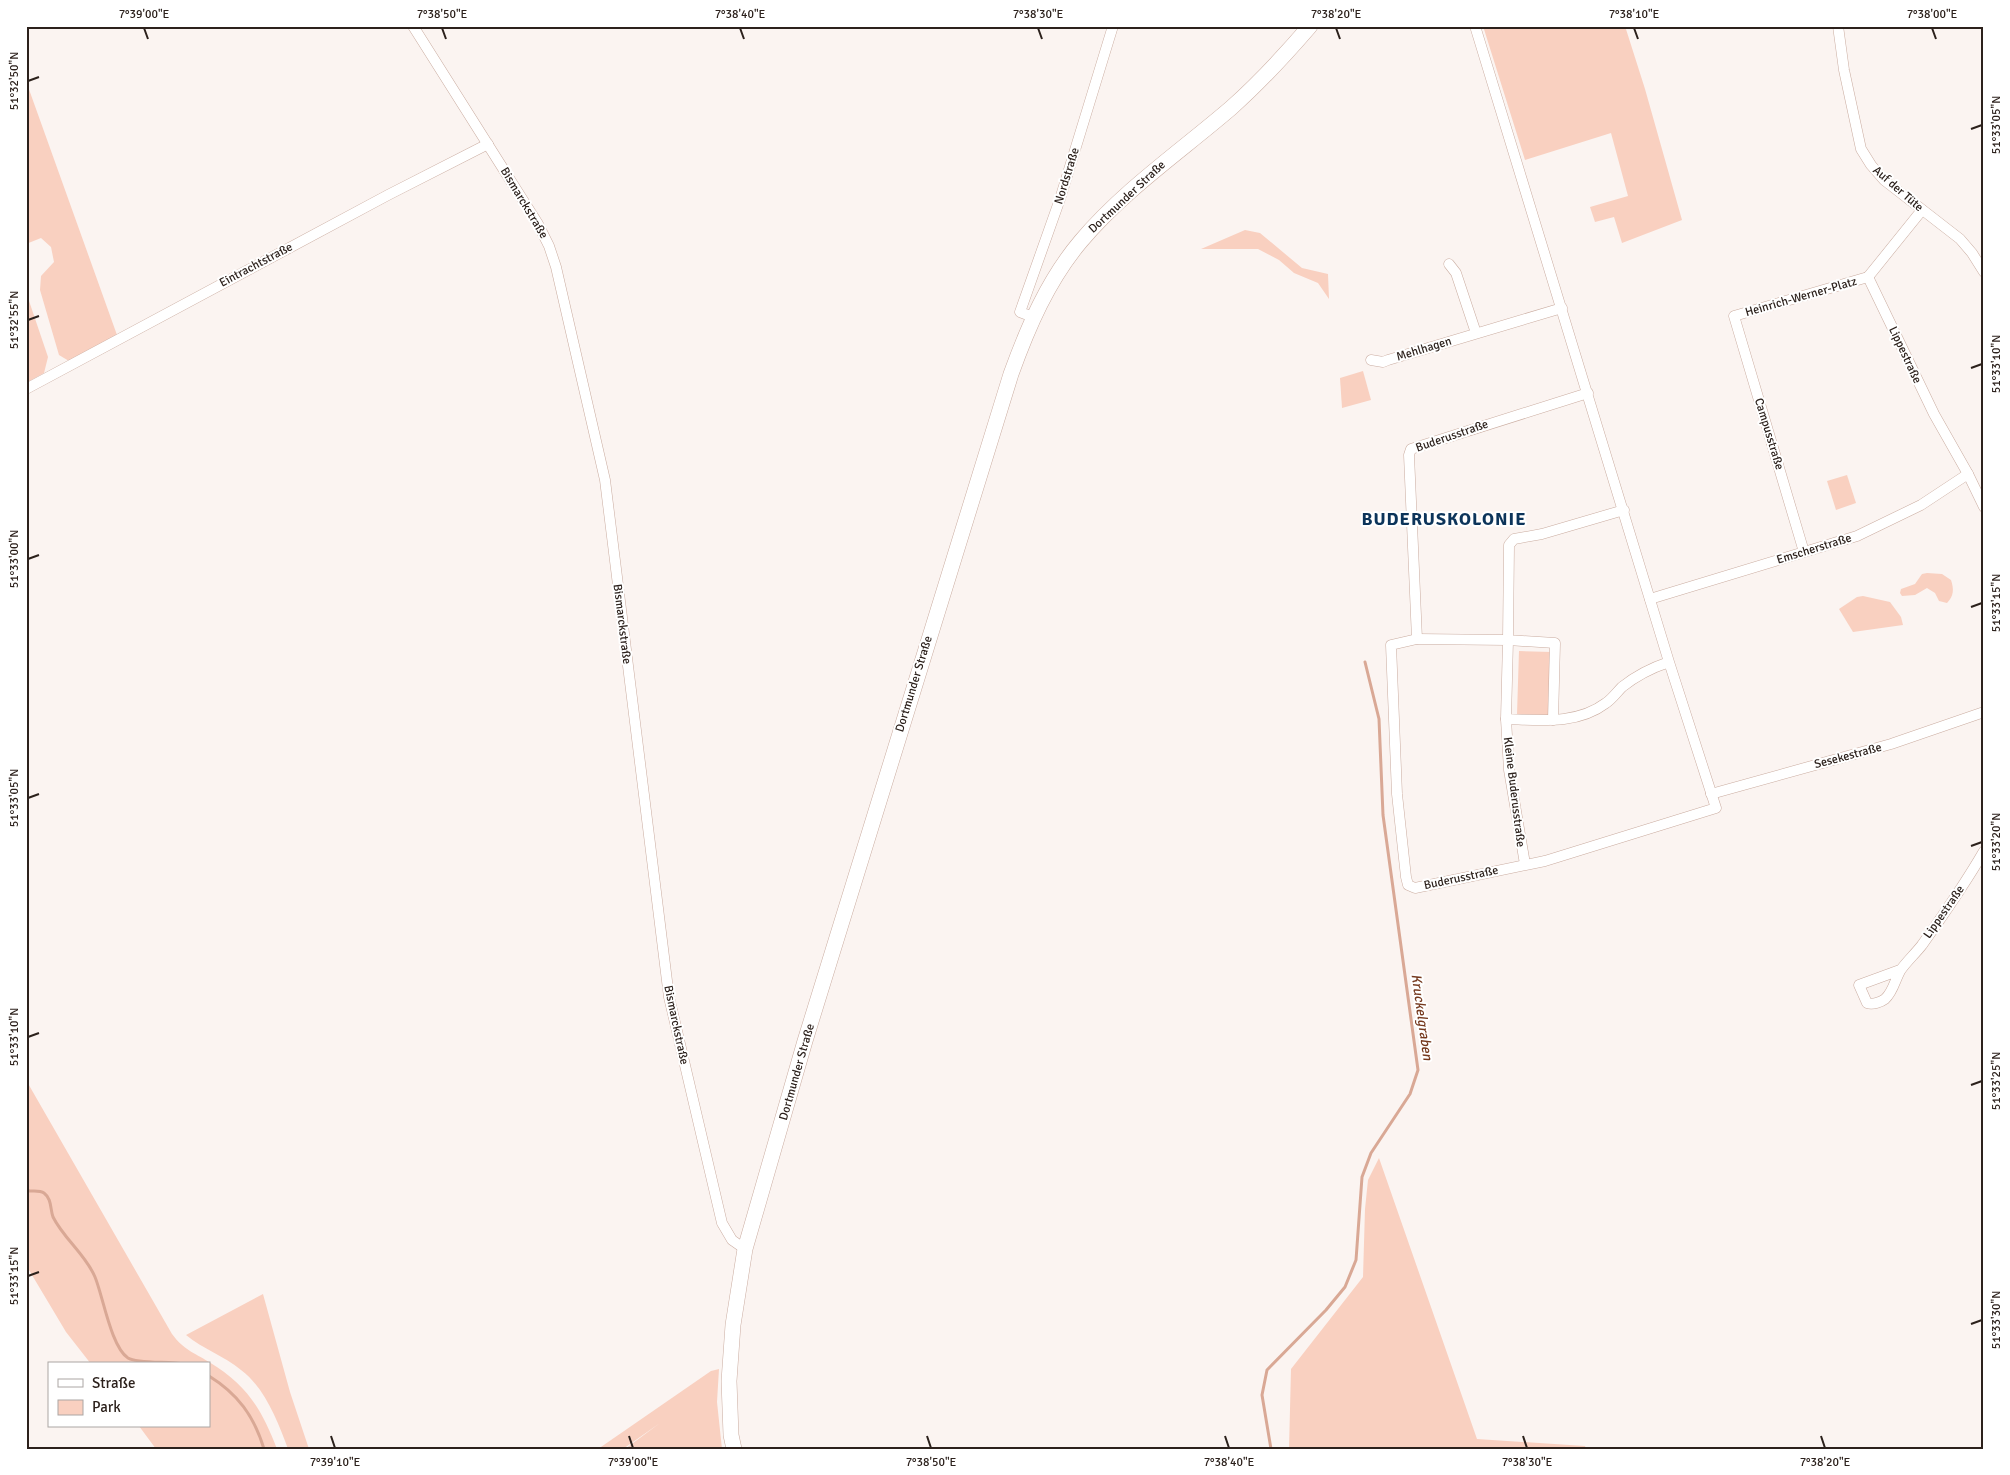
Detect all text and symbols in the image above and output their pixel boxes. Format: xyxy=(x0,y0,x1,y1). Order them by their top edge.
text: 7°39'00"E xyxy=(119,7,170,22)
text: 7°38'50"E xyxy=(417,7,468,22)
text: 7°38'40"E xyxy=(715,7,766,22)
text: 7°38'30"E xyxy=(1013,7,1064,22)
text: 7°38'20"E xyxy=(1311,7,1362,22)
text: 7°38'10"E xyxy=(1609,7,1660,22)
text: 7°38'00"E xyxy=(1907,7,1958,22)
text: 51°32'50"N xyxy=(7,52,22,110)
text: 51°33'05"N xyxy=(1989,96,2004,154)
street label: Nordstraße xyxy=(1051,146,1083,206)
street label: Dortmunder Straße xyxy=(1085,157,1169,237)
street label: Auf der Tüte xyxy=(1870,163,1926,215)
street label: Bismarckstraße xyxy=(497,165,551,241)
street label: Eintrachtstraße xyxy=(217,239,295,291)
street label: Heinrich-Werner-Platz xyxy=(1743,274,1859,320)
text: 51°32'55"N xyxy=(7,291,22,349)
street label: Lippestraße xyxy=(1885,324,1925,386)
street label: Mehlhagen xyxy=(1394,333,1454,365)
text: 51°33'10"N xyxy=(1989,335,2004,393)
street label: Campusstraße xyxy=(1751,396,1787,472)
street label: Buderusstraße xyxy=(1414,417,1490,455)
district label: BUDERUSKOLONIE xyxy=(1361,508,1527,530)
text: 51°33'00"N xyxy=(7,530,22,588)
street label: Emscherstraße xyxy=(1775,530,1853,568)
text: 51°33'15"N xyxy=(1989,574,2004,632)
street label: Bismarckstraße xyxy=(610,583,634,665)
street label: Dortmunder Straße xyxy=(892,634,936,734)
street label: Kleine Buderusstraße xyxy=(1500,736,1528,848)
street label: Sesekestraße xyxy=(1813,740,1883,772)
text: 51°33'05"N xyxy=(7,769,22,827)
text: 51°33'20"N xyxy=(1989,813,2004,871)
street label: Buderusstraße xyxy=(1422,863,1500,893)
street label: Lippestraße xyxy=(1920,883,1968,941)
water label: Kruckelgraben xyxy=(1408,973,1437,1062)
street label: Bismarckstraße xyxy=(660,984,692,1066)
text: 51°33'10"N xyxy=(7,1008,22,1066)
street label: Dortmunder Straße xyxy=(776,1022,818,1122)
text: 51°33'25"N xyxy=(1989,1052,2004,1110)
text: 51°33'15"N xyxy=(7,1247,22,1305)
text: 51°33'30"N xyxy=(1989,1291,2004,1349)
legend xyxy=(48,1362,210,1428)
text: Straße xyxy=(92,1374,136,1392)
text: Park xyxy=(92,1398,121,1416)
text: 7°39'10"E xyxy=(310,1455,361,1470)
text: 7°39'00"E xyxy=(608,1455,659,1470)
text: 7°38'50"E xyxy=(906,1455,957,1470)
text: 7°38'40"E xyxy=(1204,1455,1255,1470)
text: 7°38'30"E xyxy=(1502,1455,1553,1470)
text: 7°38'20"E xyxy=(1800,1455,1851,1470)

